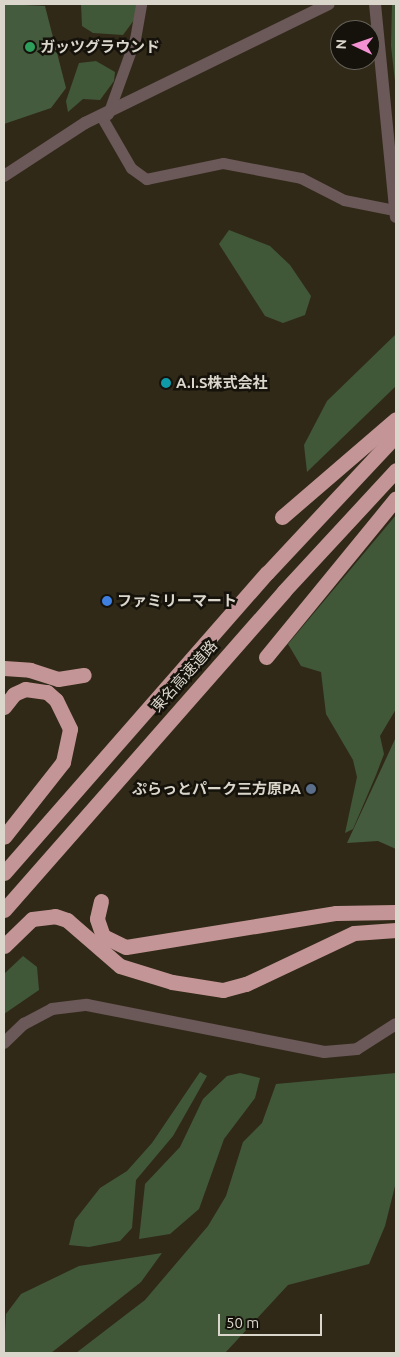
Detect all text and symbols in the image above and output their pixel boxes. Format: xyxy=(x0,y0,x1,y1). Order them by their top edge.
north arrow xyxy=(330,20,380,70)
place label: ガッツグラウンド xyxy=(40,38,160,56)
text: N xyxy=(333,39,349,50)
marker: ガッツグラウンド xyxy=(24,41,36,53)
place label: A.I.S株式会社 xyxy=(176,374,268,392)
marker: A.I.S株式会社 xyxy=(160,377,172,389)
place label: ファミリーマート xyxy=(117,592,237,610)
marker: ファミリーマート xyxy=(101,595,113,607)
street label: 東名高速道路 xyxy=(147,637,221,715)
place label: ぷらっとパーク三方原PA xyxy=(132,780,301,798)
marker: ぷらっとパーク三方原PA xyxy=(305,783,317,795)
scale bar xyxy=(220,1304,324,1336)
text: 50 m xyxy=(226,1314,259,1331)

